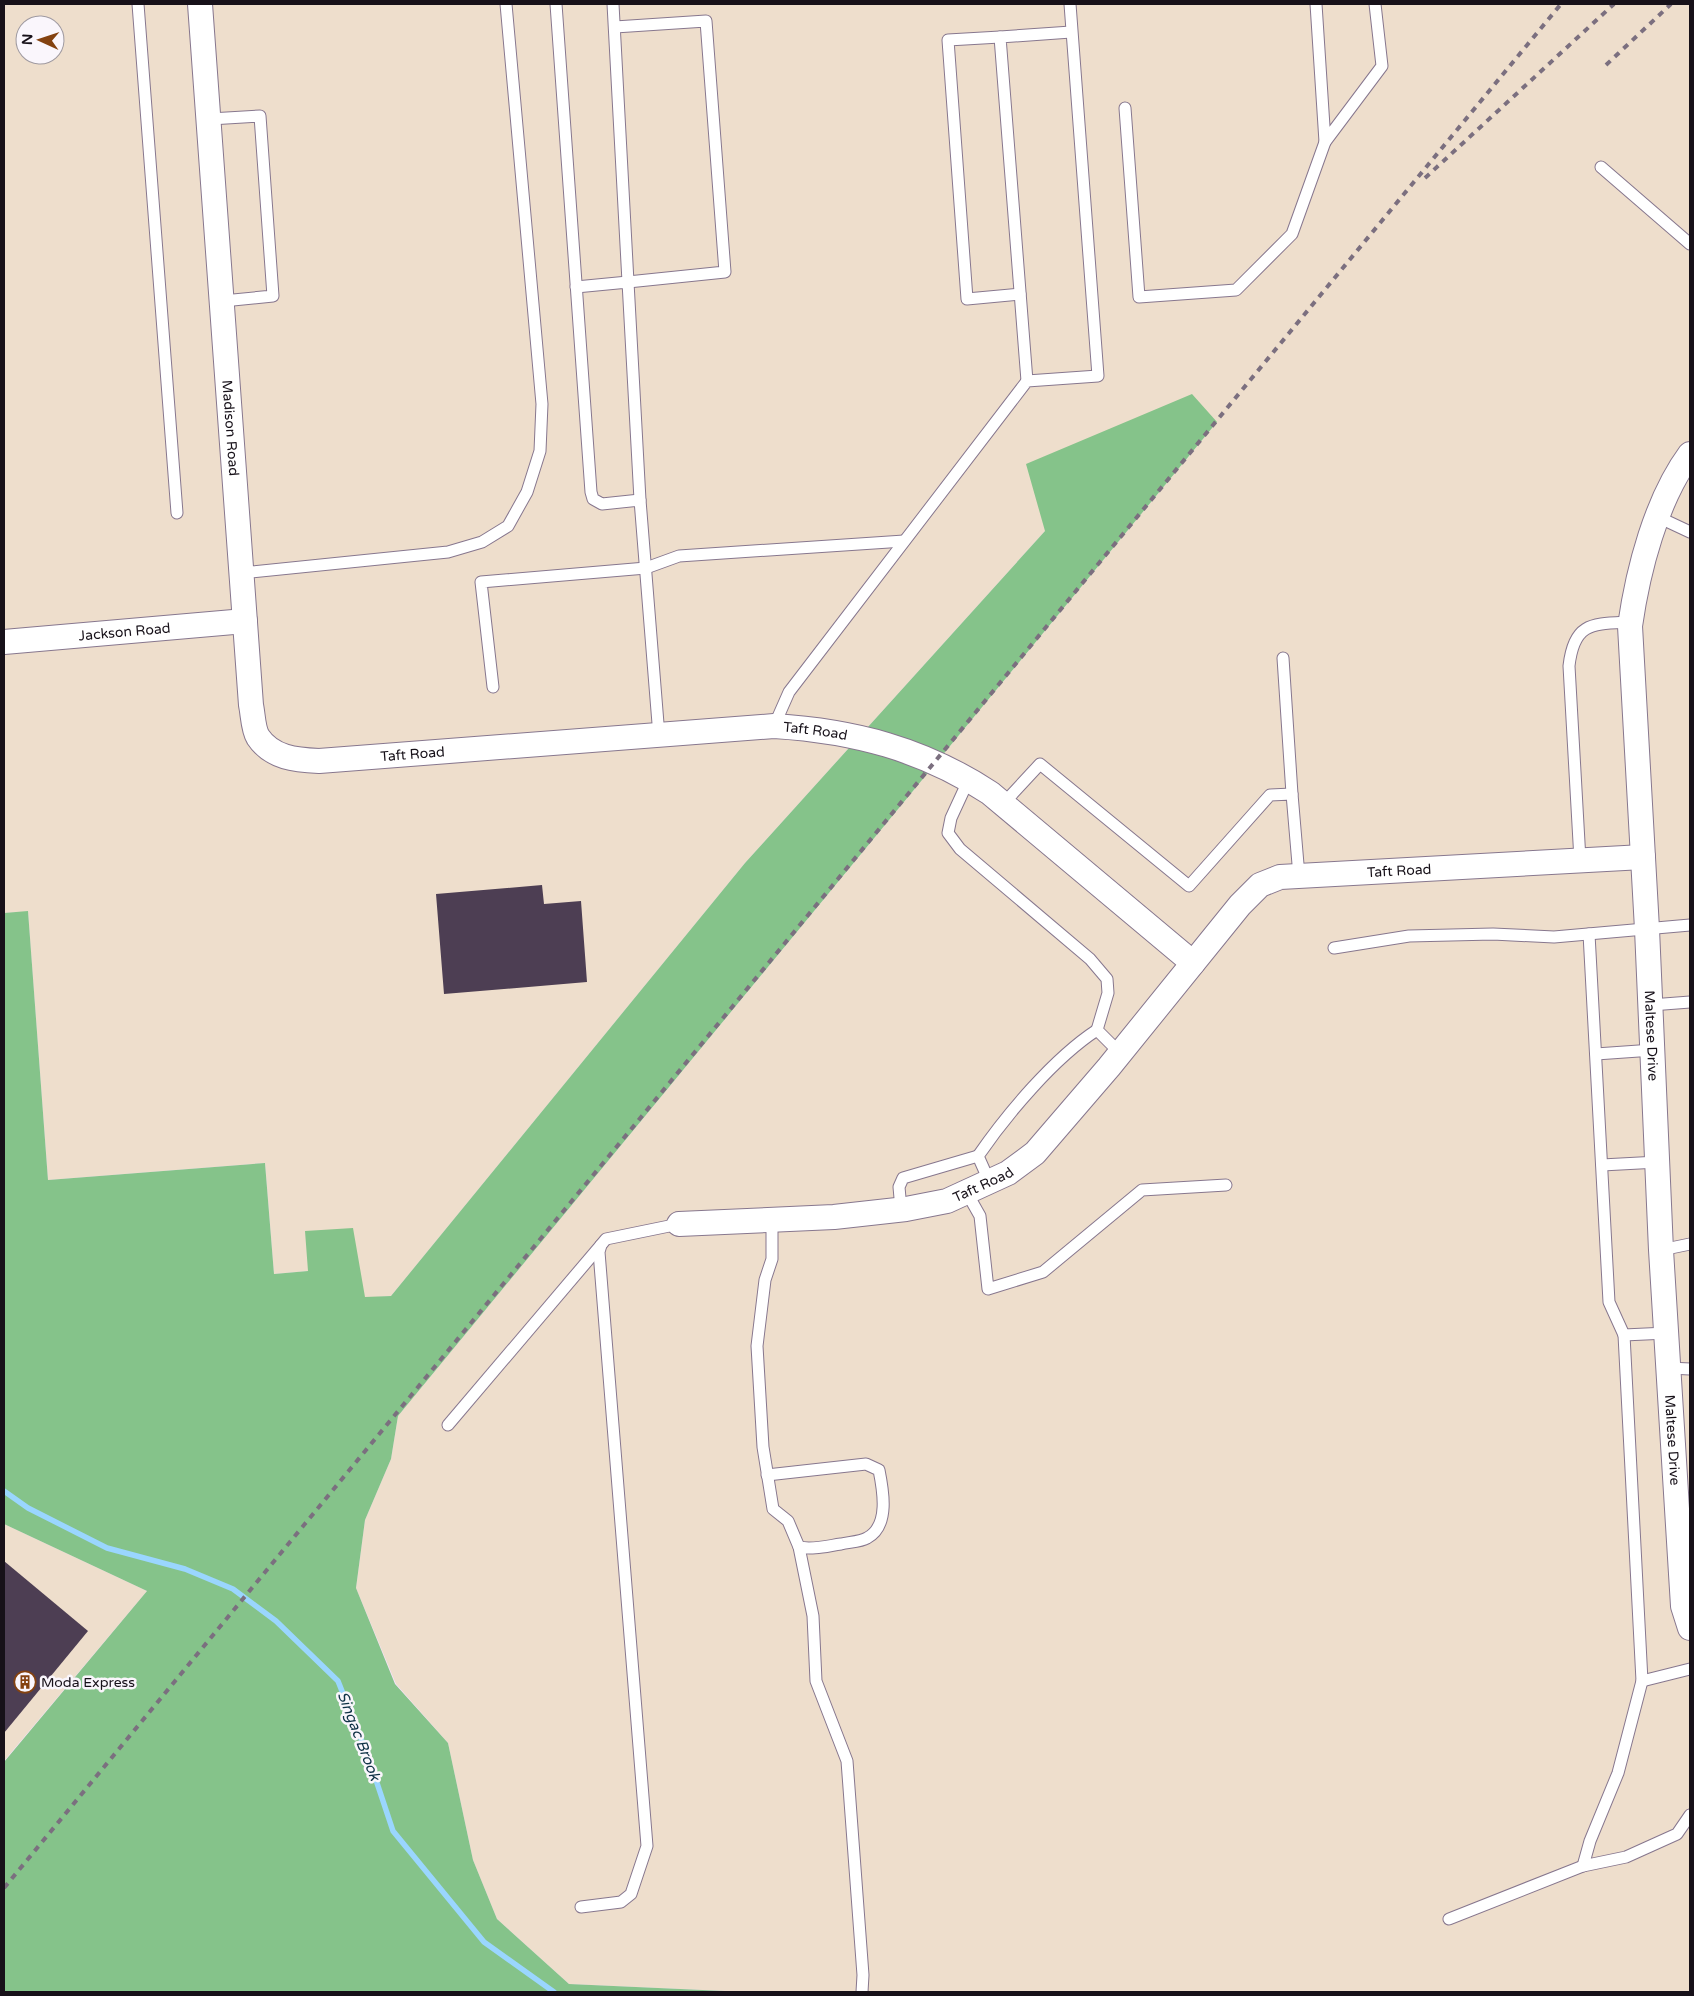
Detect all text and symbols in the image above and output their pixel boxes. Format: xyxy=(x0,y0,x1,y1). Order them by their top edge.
north arrow xyxy=(15,15,65,65)
text: N xyxy=(19,33,36,45)
street label: Madison Road xyxy=(218,379,242,477)
street label: Jackson Road xyxy=(78,620,171,644)
street label: Taft Road xyxy=(783,719,849,744)
street label: Taft Road xyxy=(380,743,445,765)
street label: Taft Road xyxy=(1366,861,1432,881)
street label: Maltese Drive xyxy=(1641,990,1662,1081)
street label: Taft Road xyxy=(950,1164,1017,1206)
street label: Maltese Drive xyxy=(1661,1394,1684,1486)
building icon: Moda Express xyxy=(13,1670,37,1694)
place label: Moda Express xyxy=(41,1674,135,1691)
water label: Singac Brook xyxy=(334,1689,385,1785)

